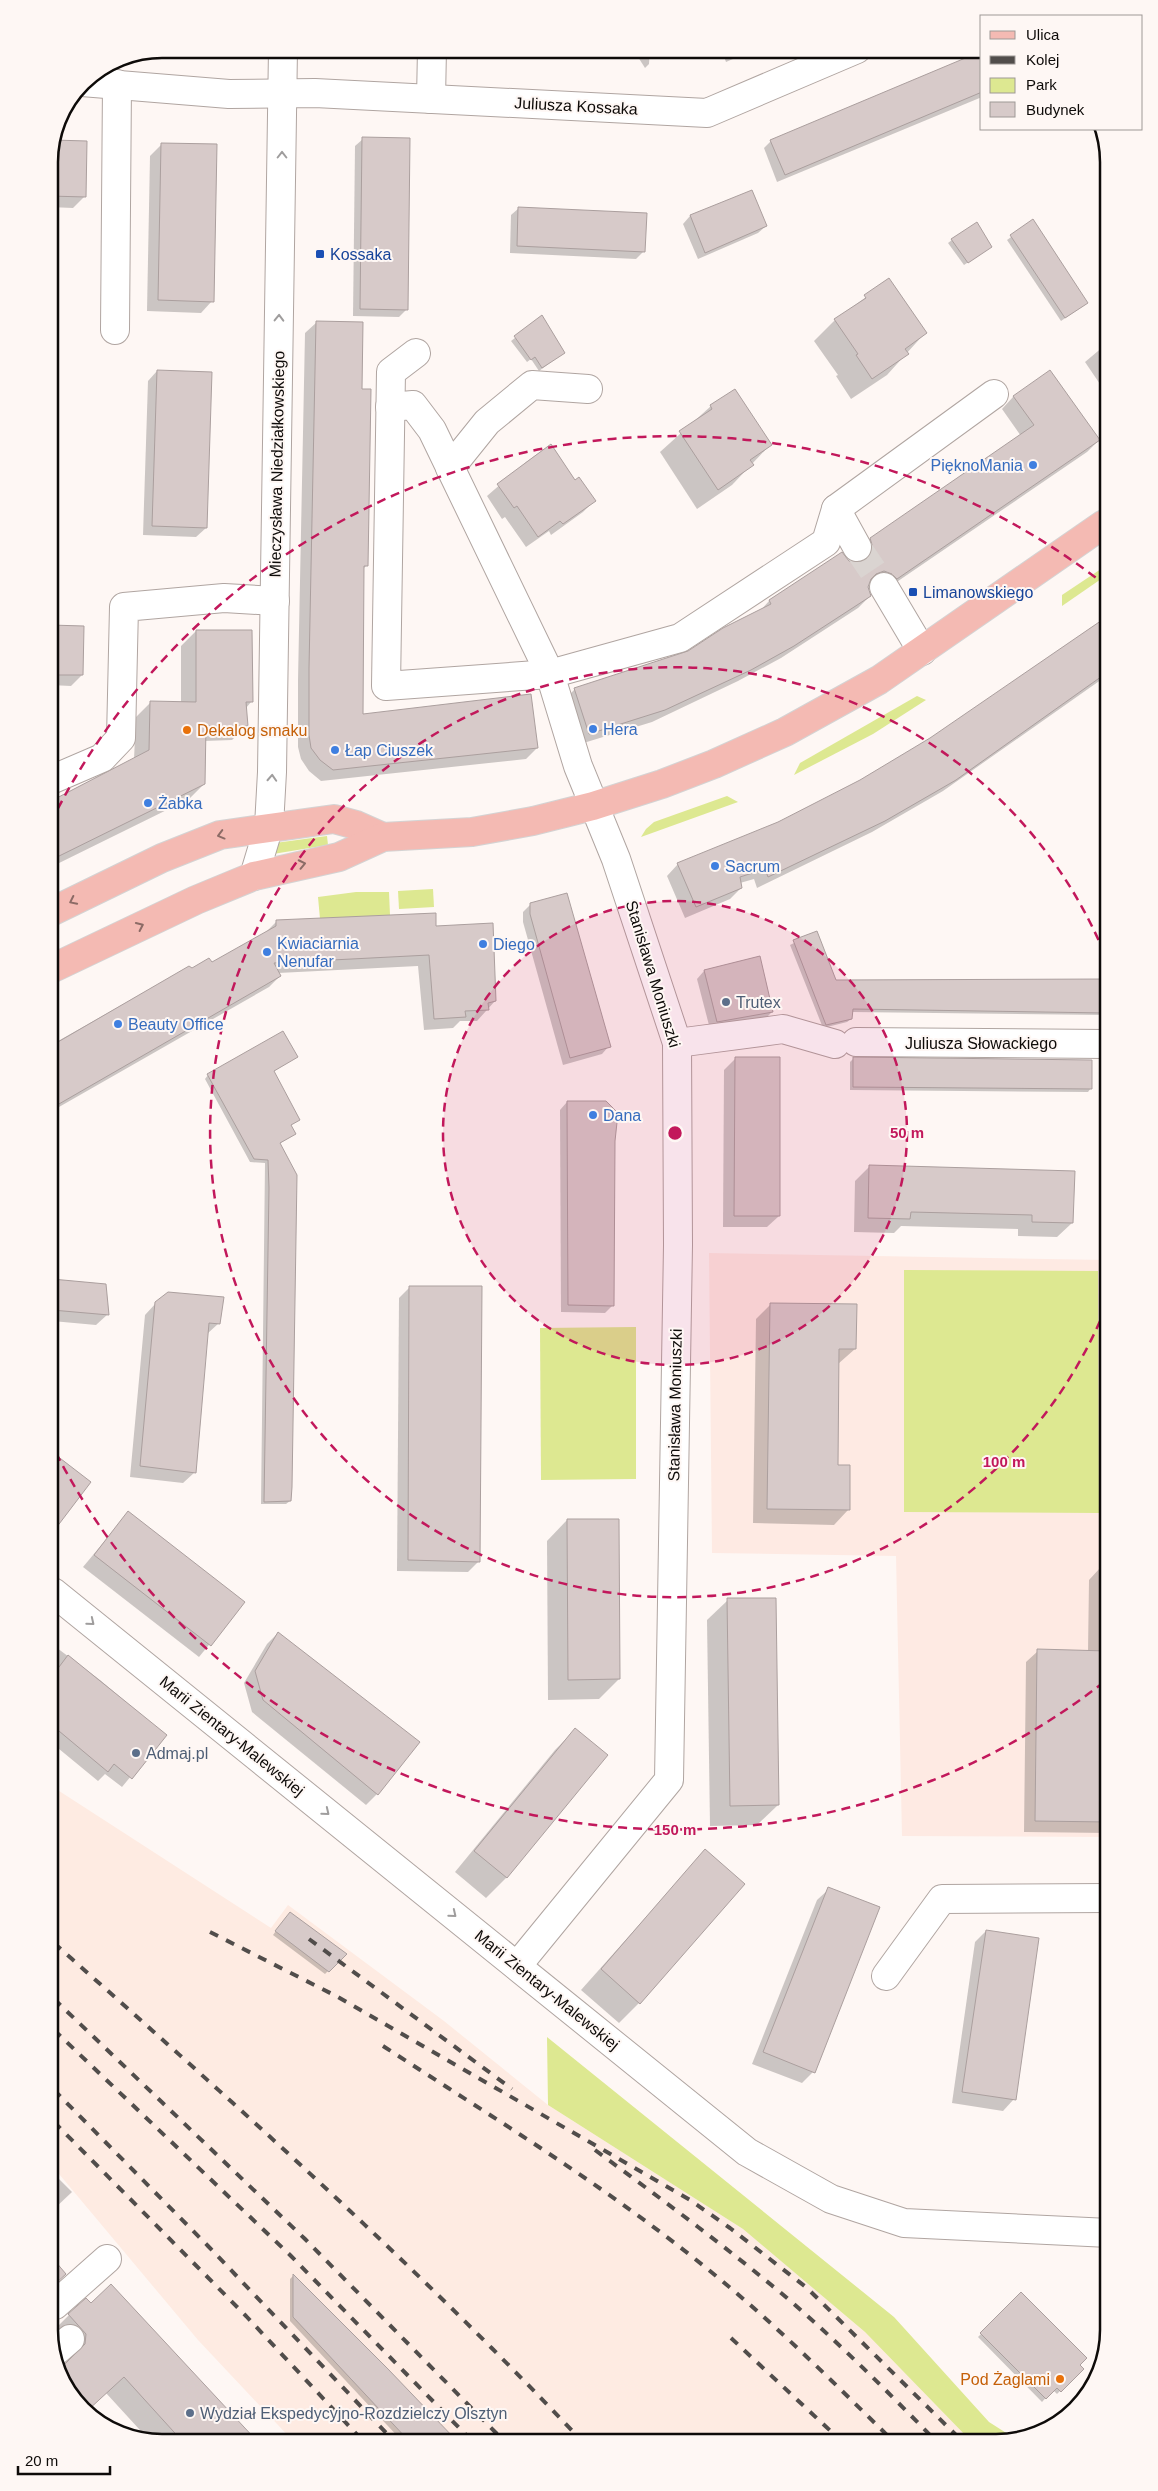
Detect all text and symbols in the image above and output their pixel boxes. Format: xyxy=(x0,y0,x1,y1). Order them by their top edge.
legend xyxy=(980,15,1143,130)
text: Ulica xyxy=(1026,26,1060,43)
text: Kolej xyxy=(1026,51,1059,68)
text: Park xyxy=(1026,76,1057,93)
street label: Juliusza Kossaka xyxy=(514,94,638,118)
text: Budynek xyxy=(1026,101,1085,118)
one-way arrow xyxy=(277,151,287,158)
place label: Kossaka xyxy=(330,246,391,263)
marker: Kossaka xyxy=(314,248,326,260)
one-way arrow xyxy=(274,313,284,321)
street label: Mieczysława Niedziałkowskiego xyxy=(267,350,287,578)
place label: PięknoMania xyxy=(931,457,1023,474)
marker: PięknoMania xyxy=(1027,459,1039,471)
place label: Limanowskiego xyxy=(923,584,1033,601)
marker: Limanowskiego xyxy=(907,586,919,598)
place label: Hera xyxy=(603,721,638,738)
place label: Dekalog smaku xyxy=(197,722,307,739)
marker: Hera xyxy=(587,723,599,735)
marker: Dekalog smaku xyxy=(181,724,193,736)
place label: Łap Ciuszek xyxy=(345,742,434,759)
marker: Łap Ciuszek xyxy=(329,744,341,756)
one-way arrow xyxy=(267,773,277,781)
place label: Żabka xyxy=(158,794,203,812)
marker: Żabka xyxy=(142,797,154,809)
one-way arrow xyxy=(217,829,226,840)
place label: Sacrum xyxy=(725,858,780,875)
one-way arrow xyxy=(297,859,306,870)
marker: Sacrum xyxy=(709,860,721,872)
one-way arrow xyxy=(69,895,78,906)
street label: Stanisława Moniuszki xyxy=(623,898,683,1050)
one-way arrow xyxy=(134,922,143,932)
place label: Kwiaciarnia Nenufar xyxy=(277,935,359,970)
place label: Diego xyxy=(493,936,535,953)
marker: Diego xyxy=(477,938,489,950)
marker: Kwiaciarnia Nenufar xyxy=(261,946,273,958)
place label: Trutex xyxy=(736,994,781,1011)
marker: Trutex xyxy=(720,996,732,1008)
place label: Beauty Office xyxy=(128,1016,224,1033)
marker: Beauty Office xyxy=(112,1018,124,1030)
street label: Juliusza Słowackiego xyxy=(905,1035,1057,1052)
place label: Dana xyxy=(603,1107,641,1124)
marker: Dana xyxy=(587,1109,599,1121)
centre of rings xyxy=(666,1124,684,1142)
text: 50 m xyxy=(890,1124,924,1141)
street label: Stanisława Moniuszki xyxy=(665,1328,685,1482)
text: 100 m xyxy=(983,1453,1025,1470)
one-way arrow xyxy=(85,1617,94,1625)
street label: Marii Zientary-Malewskiej xyxy=(157,1673,307,1799)
place label: Admaj.pl xyxy=(146,1745,208,1762)
marker: Admaj.pl xyxy=(130,1747,142,1759)
one-way arrow xyxy=(321,1807,330,1816)
text: 150 m xyxy=(654,1821,696,1838)
one-way arrow xyxy=(447,1908,457,1917)
street label: Marii Zientary-Malewskiej xyxy=(472,1927,622,2053)
place label: Pod Żaglami xyxy=(960,2370,1050,2388)
marker: Pod Żaglami xyxy=(1054,2373,1066,2385)
place label: Wydział Ekspedycyjno-Rozdzielczy Olsztyn xyxy=(200,2405,508,2422)
marker: Wydział Ekspedycyjno-Rozdzielczy Olsztyn xyxy=(184,2407,196,2419)
scale bar xyxy=(18,2444,110,2476)
text: 20 m xyxy=(25,2452,58,2469)

